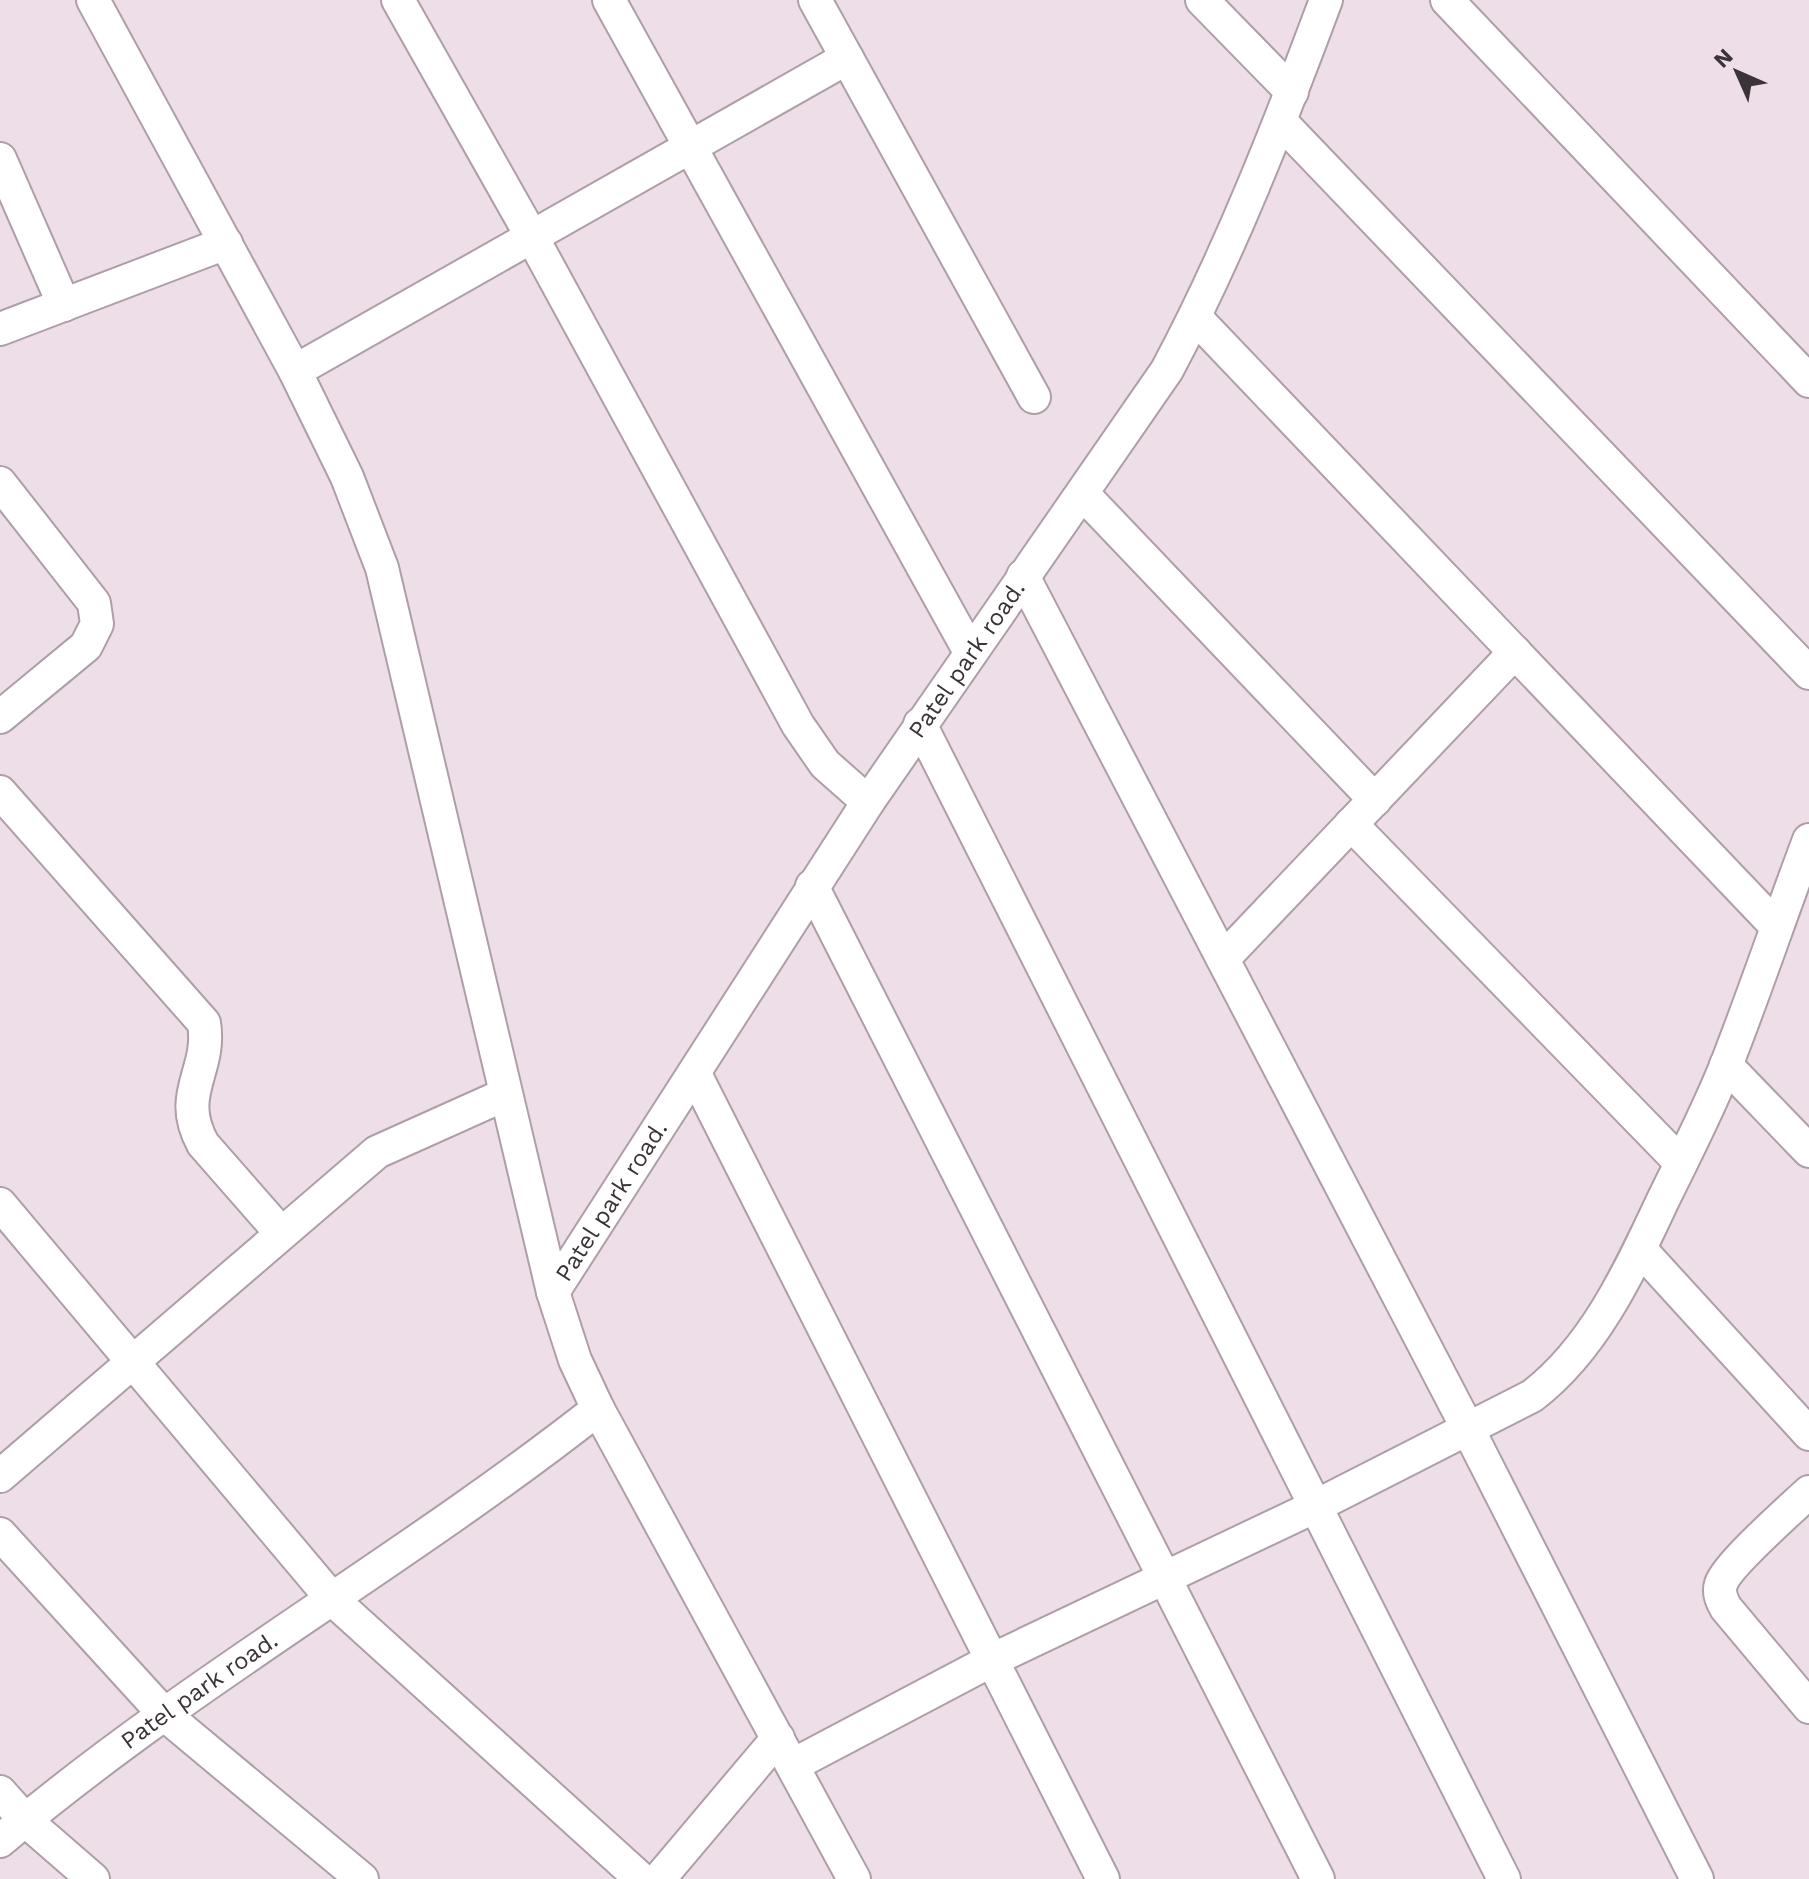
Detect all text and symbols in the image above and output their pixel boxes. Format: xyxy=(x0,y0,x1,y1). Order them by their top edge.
north arrow xyxy=(1697,32,1777,112)
text: N xyxy=(1709,44,1738,73)
street label: Patel park road. xyxy=(903,575,1031,743)
street label: Patel park road. xyxy=(550,1116,673,1287)
street label: Patel park road. xyxy=(116,1626,283,1755)

